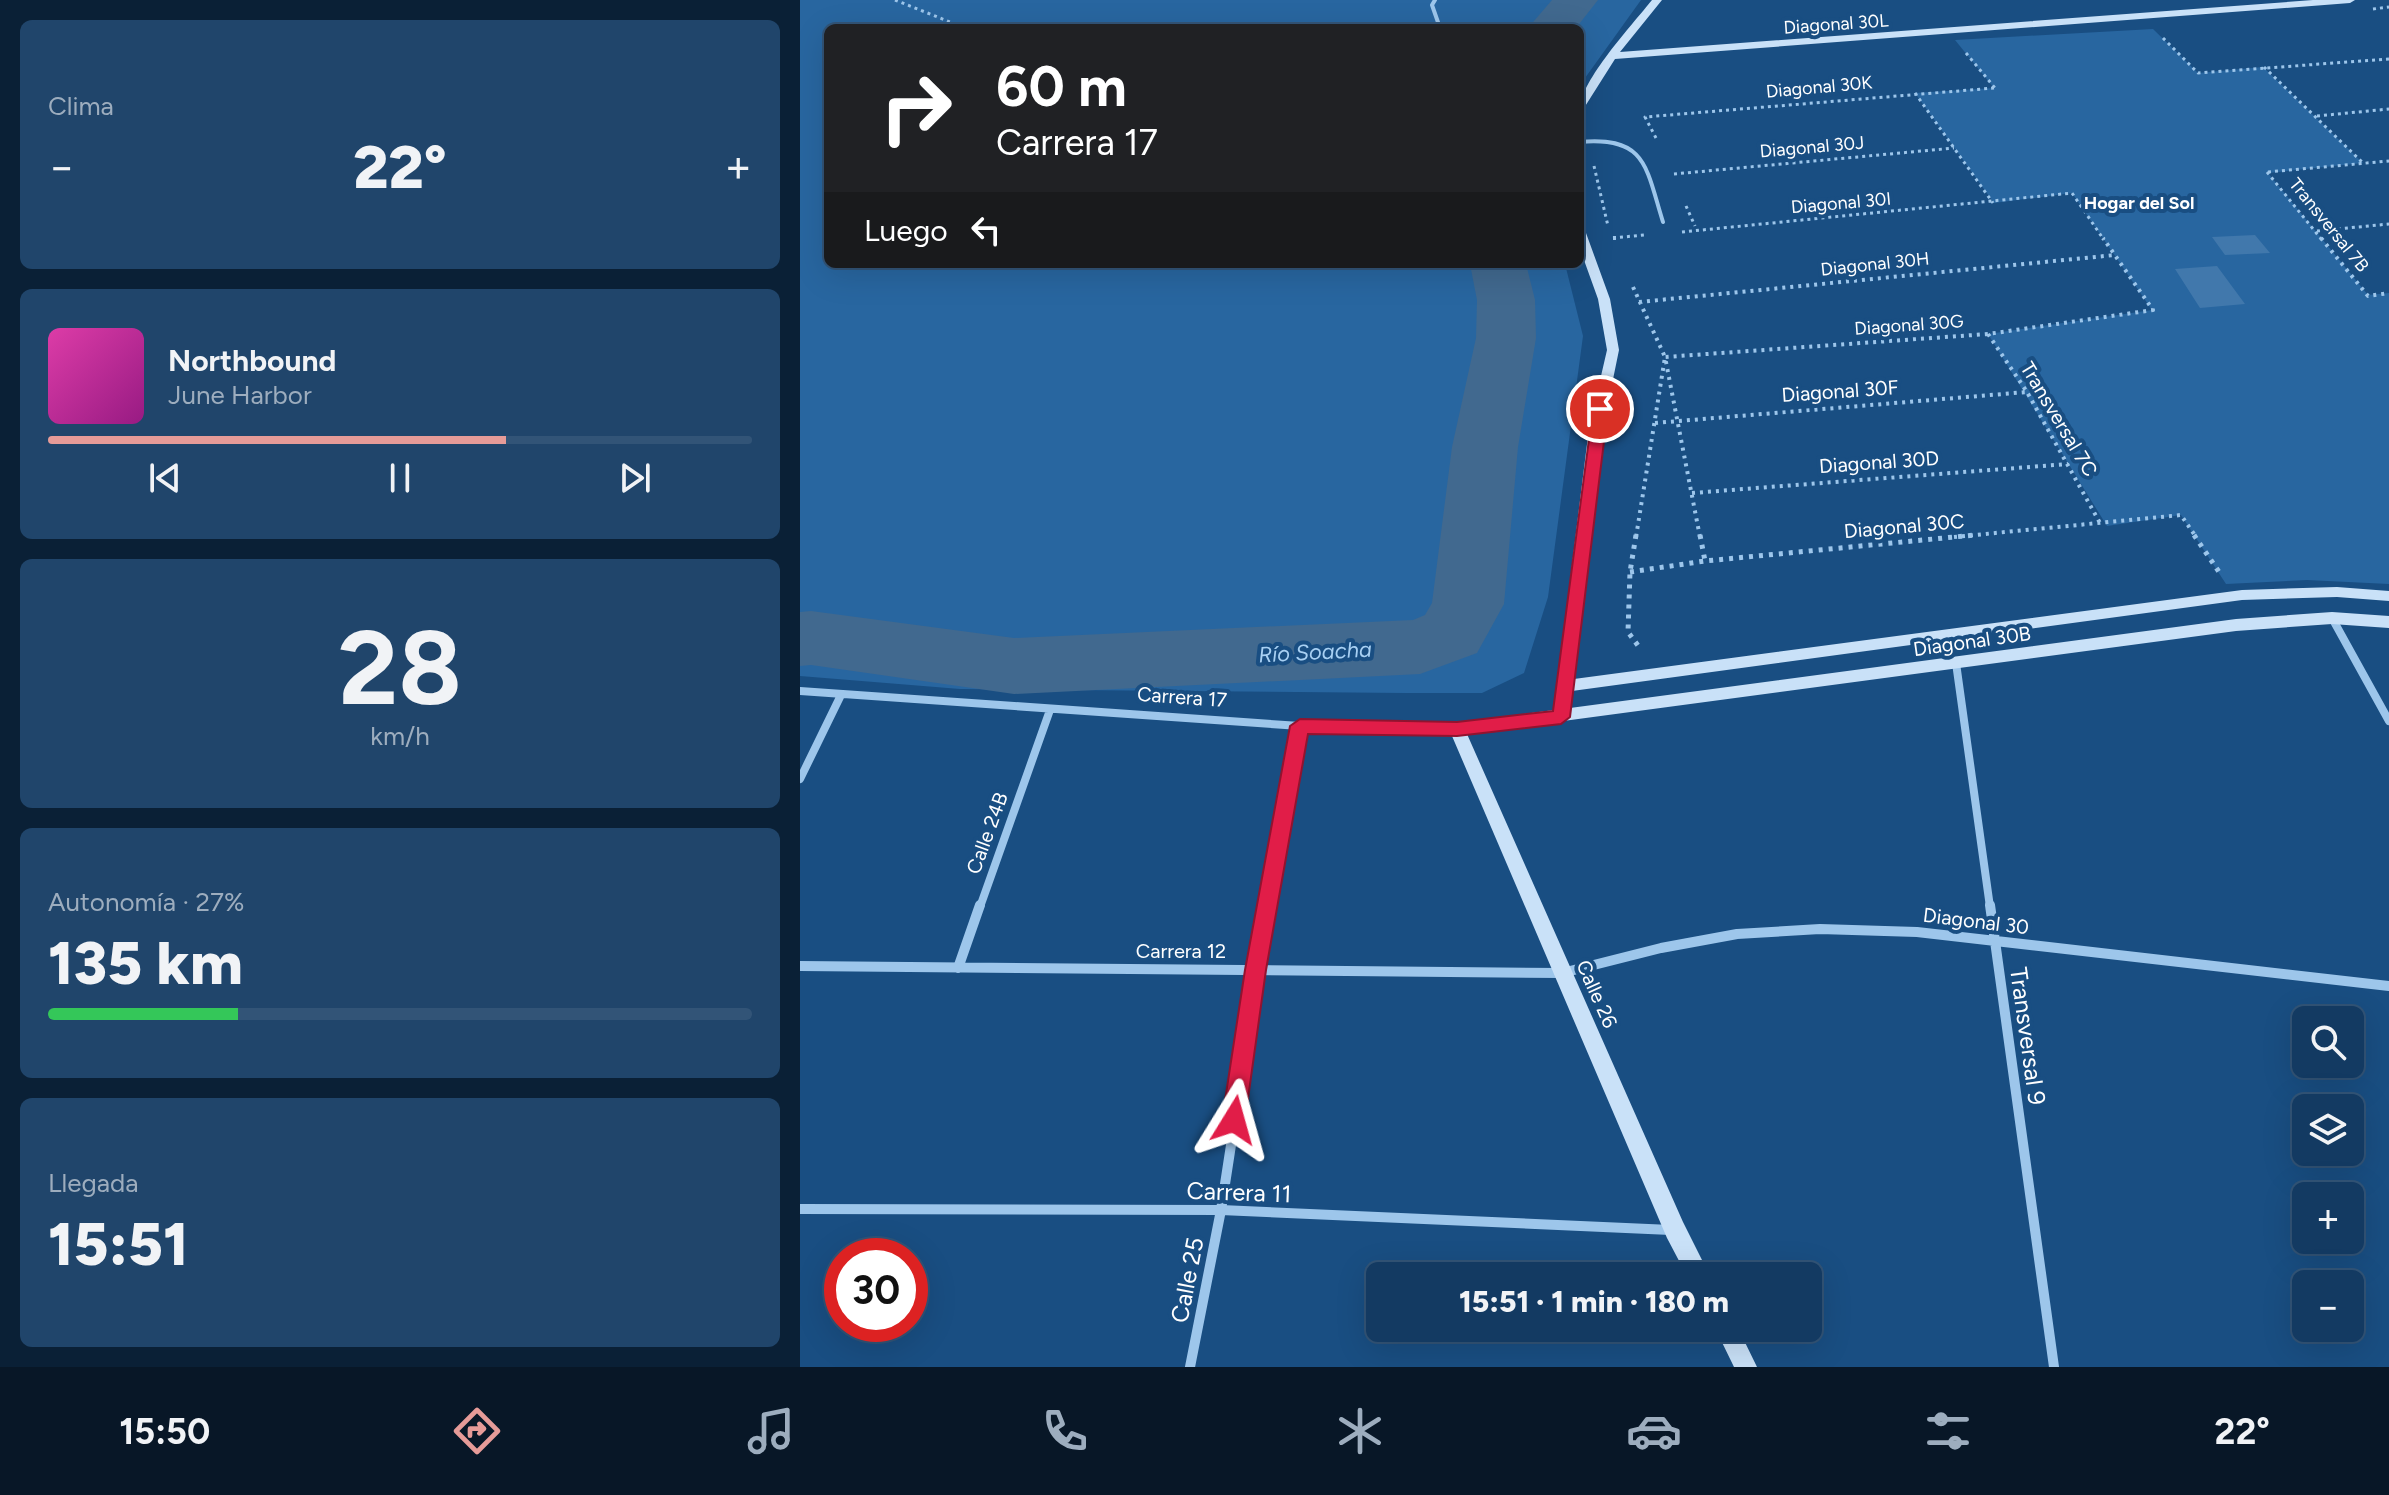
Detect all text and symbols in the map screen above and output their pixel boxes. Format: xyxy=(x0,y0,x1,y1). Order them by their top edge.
street label: Diagonal 30L xyxy=(1783,9,1890,39)
text: 60 m xyxy=(996,53,1127,120)
icon: right xyxy=(864,56,968,160)
street label: Diagonal 30K xyxy=(1765,71,1873,103)
text: Clima xyxy=(48,90,114,122)
text: Carrera 17 xyxy=(996,121,1158,164)
text: 22° xyxy=(353,131,447,203)
street label: Diagonal 30J xyxy=(1759,131,1865,163)
text: − xyxy=(48,140,75,193)
text: + xyxy=(725,140,752,193)
street label: Transversal 7B xyxy=(2284,174,2374,276)
street label: Diagonal 30I xyxy=(1790,188,1892,218)
district label: Hogar del Sol xyxy=(2084,192,2194,214)
icon: left xyxy=(964,208,1008,252)
text: Luego xyxy=(864,212,948,249)
street label: Diagonal 30H xyxy=(1820,247,1930,281)
street label: Diagonal 30G xyxy=(1854,310,1965,340)
text: Northbound xyxy=(168,342,336,379)
street label: Transversal 7C xyxy=(2015,357,2103,481)
pin xyxy=(1566,375,1634,443)
street label: Diagonal 30F xyxy=(1781,375,1899,407)
text: June Harbor xyxy=(168,379,312,411)
icon: arrive xyxy=(1578,387,1622,431)
street label: Diagonal 30D xyxy=(1818,446,1940,478)
icon: previous xyxy=(143,456,187,500)
icon: pause xyxy=(378,456,422,500)
icon: next xyxy=(613,456,657,500)
street label: Diagonal 30C xyxy=(1843,509,1965,543)
text: 28 xyxy=(338,605,462,730)
street label: Diagonal 30B xyxy=(1912,621,2032,661)
water label: Río Soacha xyxy=(1258,636,1372,668)
street label: Carrera 17 xyxy=(1136,682,1228,712)
text: km/h xyxy=(370,720,430,752)
street label: Calle 24B xyxy=(961,789,1013,877)
text: Autonomía · 27% xyxy=(48,886,244,918)
street label: Diagonal 30 xyxy=(1922,903,2030,939)
text: 135 km xyxy=(48,927,243,999)
street label: Carrera 12 xyxy=(1136,939,1226,963)
street label: Calle 26 xyxy=(1571,956,1623,1032)
street label: Transversal 9 xyxy=(2004,965,2052,1107)
map controls xyxy=(2292,1006,2364,1342)
button: search xyxy=(2292,1006,2364,1078)
position arrow xyxy=(1192,1078,1276,1162)
button: layers xyxy=(2292,1094,2364,1166)
text: Llegada xyxy=(48,1167,138,1199)
street label: Carrera 11 xyxy=(1186,1176,1292,1208)
button: + xyxy=(2292,1182,2364,1254)
text: 15:51 xyxy=(48,1208,189,1280)
street label: Calle 25 xyxy=(1165,1235,1209,1325)
speed limit sign: 30 xyxy=(824,1238,928,1342)
button: − xyxy=(2292,1270,2364,1342)
text: 15:51 · 1 min · 180 m xyxy=(1459,1283,1729,1320)
icon: directions xyxy=(449,1403,505,1459)
icon: music xyxy=(743,1403,799,1459)
icon: phone xyxy=(1037,1403,1093,1459)
icon: climate xyxy=(1332,1403,1388,1459)
icon: car xyxy=(1626,1403,1682,1459)
icon: filters xyxy=(1920,1403,1976,1459)
text: 15:50 xyxy=(119,1410,210,1453)
text: 22° xyxy=(2215,1410,2270,1453)

